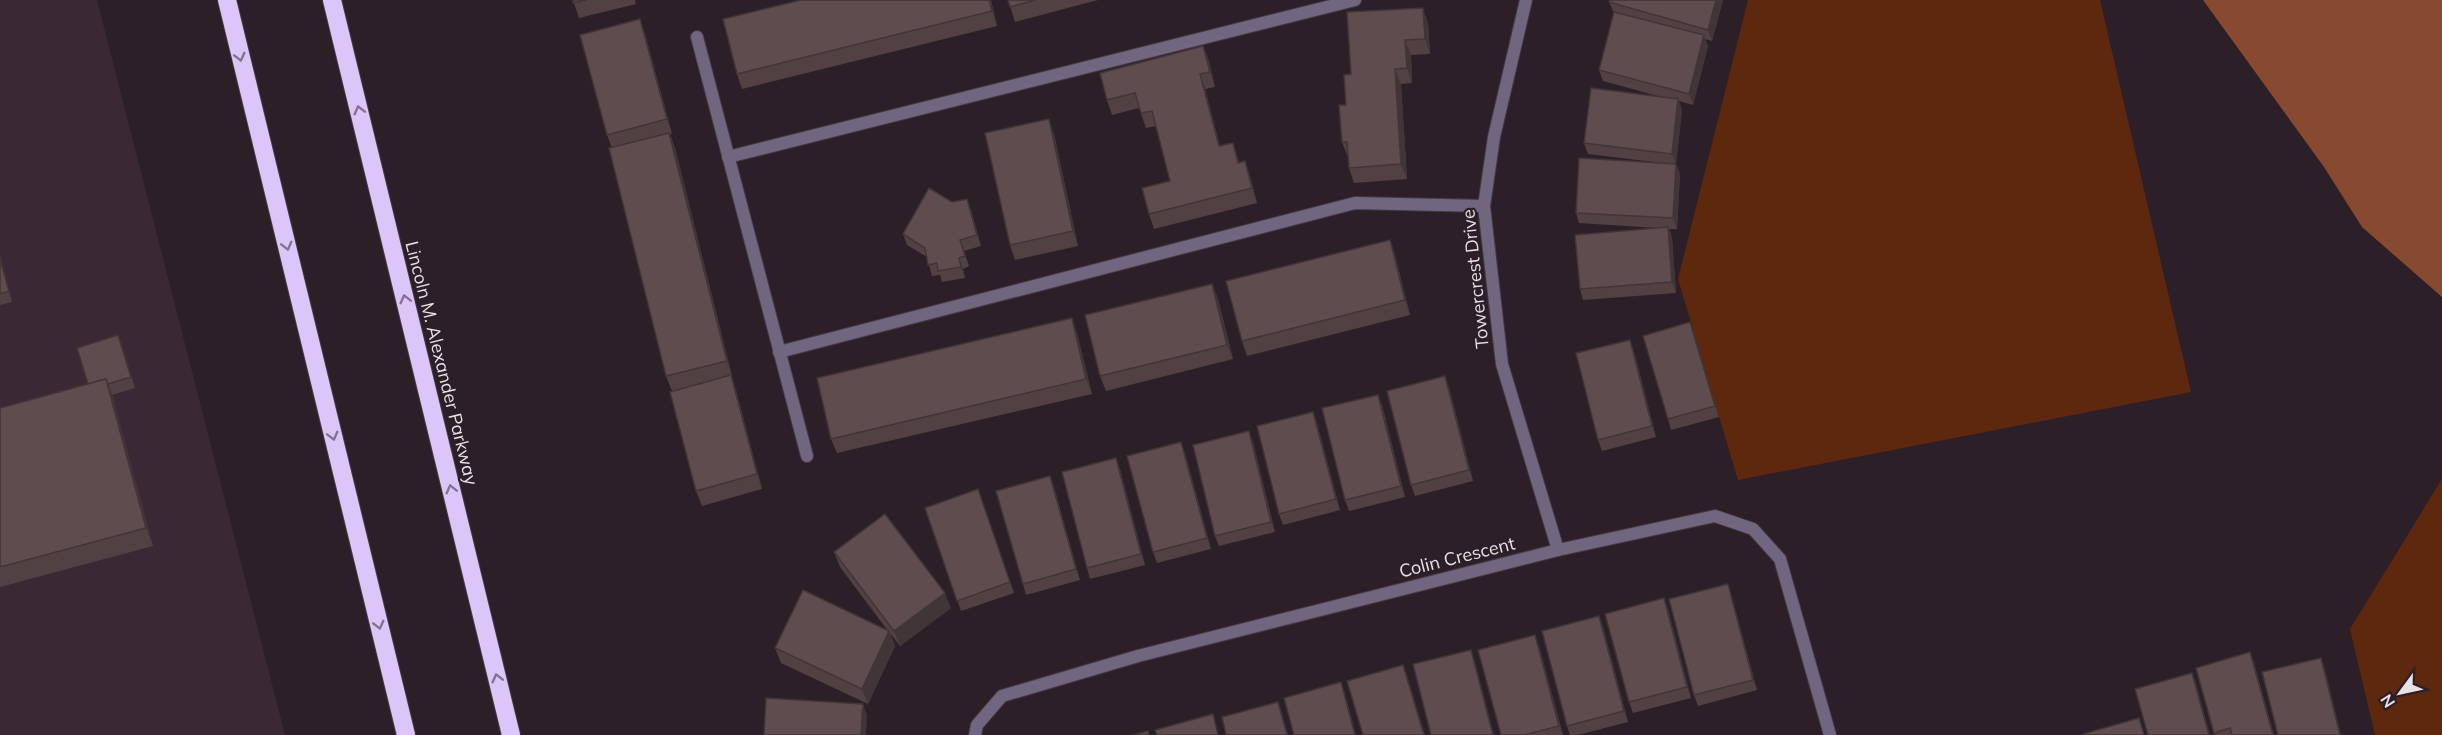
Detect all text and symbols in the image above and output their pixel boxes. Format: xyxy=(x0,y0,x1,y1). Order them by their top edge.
one-way arrow xyxy=(233,52,246,62)
one-way arrow xyxy=(353,105,366,115)
street label: Towercrest Drive xyxy=(1456,208,1494,350)
street label: Lincoln M. Alexander Parkway xyxy=(401,239,484,488)
one-way arrow xyxy=(279,241,292,251)
one-way arrow xyxy=(399,295,412,305)
one-way arrow xyxy=(325,431,338,441)
one-way arrow xyxy=(446,484,459,494)
street label: Colin Crescent xyxy=(1397,531,1517,583)
one-way arrow xyxy=(372,620,385,630)
north arrow xyxy=(2370,663,2430,723)
one-way arrow xyxy=(492,673,505,683)
text: N xyxy=(2376,691,2399,712)

